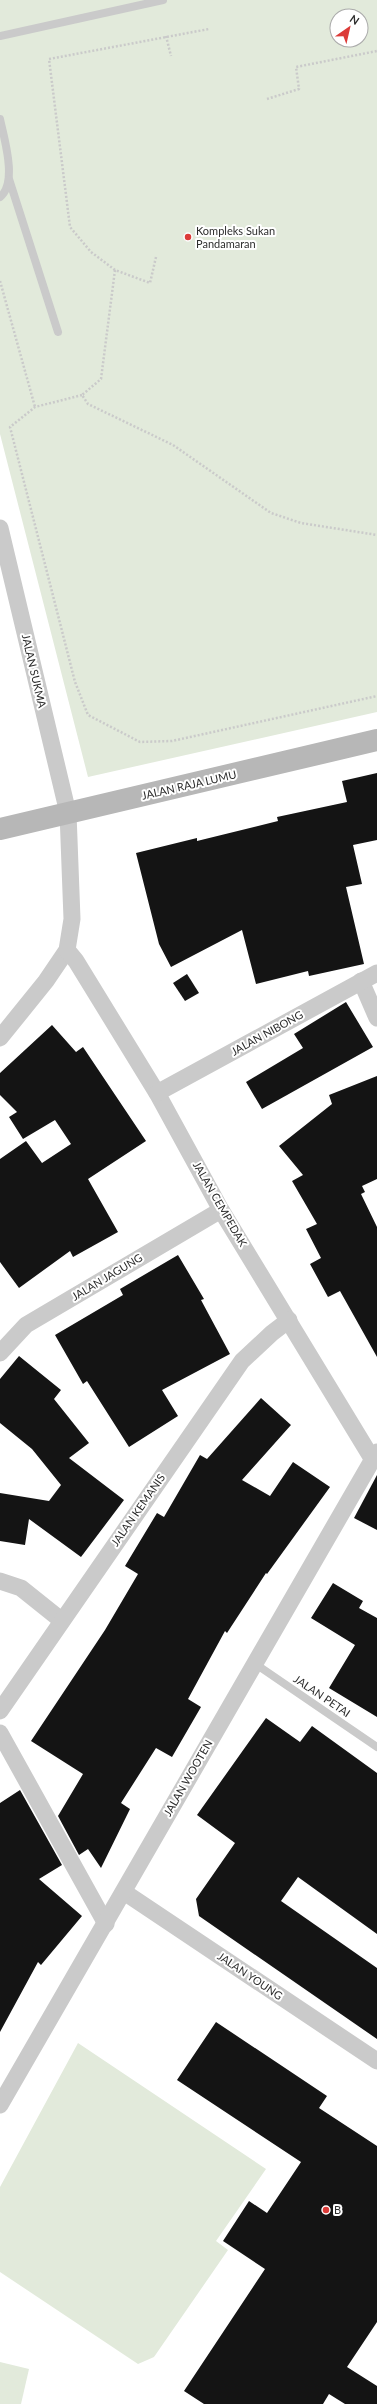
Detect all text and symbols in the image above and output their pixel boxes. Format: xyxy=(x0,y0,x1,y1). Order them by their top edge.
north arrow xyxy=(329,8,369,48)
text: N xyxy=(348,12,362,27)
place label: Kompleks Sukan Pandamaran xyxy=(196,224,275,250)
marker: Kompleks Sukan Pandamaran xyxy=(183,232,193,242)
street label: JALAN SUKMA xyxy=(20,633,49,710)
street label: JALAN RAJA LUMU xyxy=(140,767,238,802)
street label: JALAN NIBONG xyxy=(229,1007,305,1058)
street label: JALAN CEMPEDAK xyxy=(191,1159,250,1249)
street label: JALAN JAGUNG xyxy=(69,1250,145,1303)
street label: JALAN KEMANIS xyxy=(108,1471,167,1548)
street label: JALAN PETAI xyxy=(291,1672,353,1719)
street label: JALAN WOOTEN xyxy=(160,1737,215,1818)
street label: JALAN YOUNG xyxy=(215,1949,285,2002)
place label: B xyxy=(334,2203,341,2216)
marker: B xyxy=(321,2205,331,2215)

